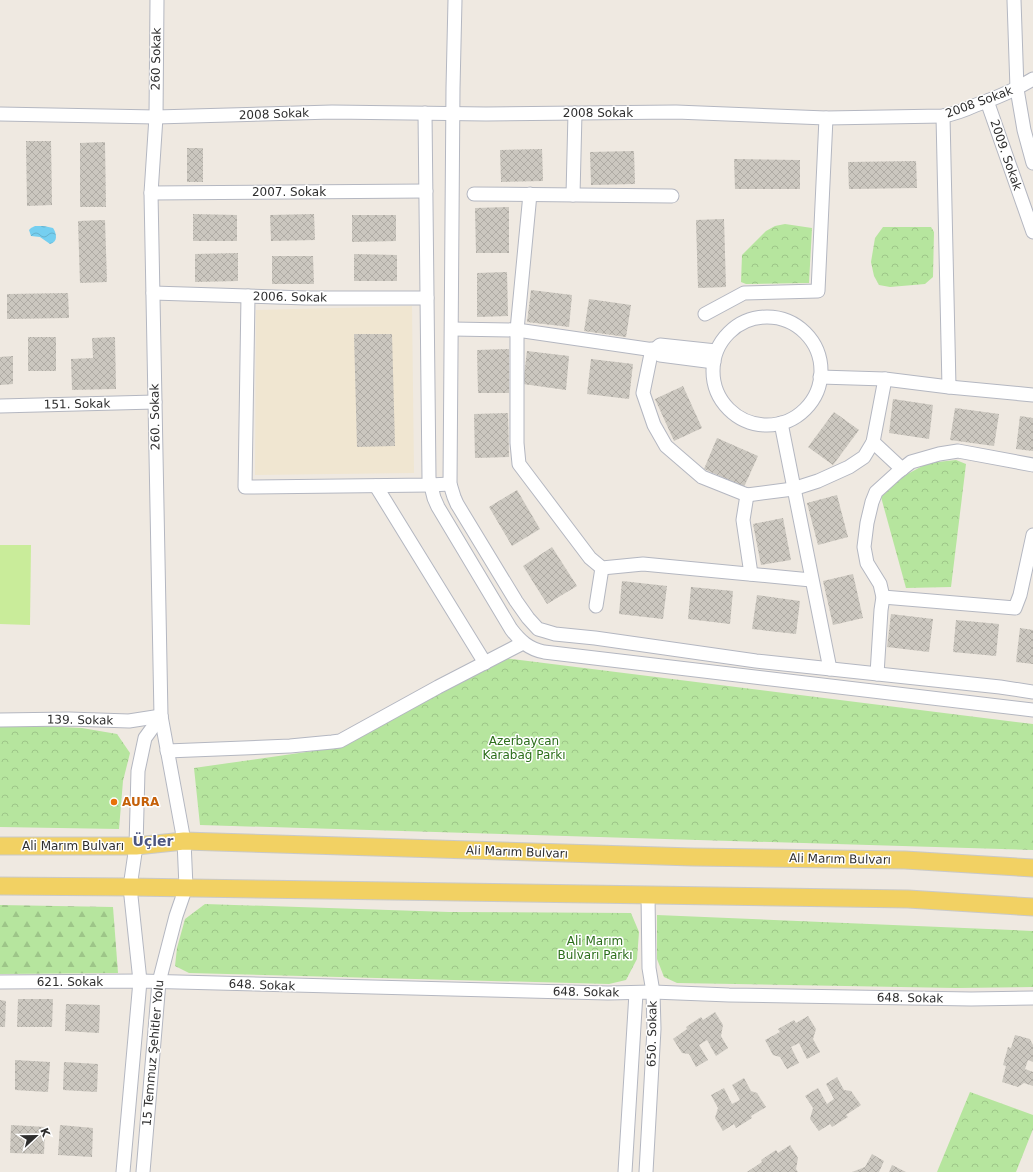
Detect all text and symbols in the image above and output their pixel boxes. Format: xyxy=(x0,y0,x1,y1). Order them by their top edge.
street label: 260 Sokak xyxy=(148,27,164,90)
street label: 2008 Sokak xyxy=(944,83,1014,121)
street label: 2008 Sokak xyxy=(239,106,309,122)
street label: 2008 Sokak xyxy=(563,106,633,120)
street label: 2009. Sokak xyxy=(987,118,1025,192)
street label: 2007. Sokak xyxy=(252,185,326,199)
street label: 2006. Sokak xyxy=(253,289,327,305)
street label: 260. Sokak xyxy=(147,384,163,450)
street label: 151. Sokak xyxy=(44,396,110,412)
street label: 139. Sokak xyxy=(47,712,113,728)
park label: Azerbaycan Karabağ Parkı xyxy=(483,734,565,762)
place label: AURA xyxy=(122,795,160,809)
marker: AURA xyxy=(109,797,119,807)
district label: Üçler xyxy=(133,832,174,849)
street label: Ali Marım Bulvarı xyxy=(22,839,124,853)
street label: Ali Marım Bulvarı xyxy=(466,843,568,861)
street label: Ali Marım Bulvarı xyxy=(789,851,891,867)
park label: Ali Marım Bulvarı Parkı xyxy=(558,934,632,962)
street label: 621. Sokak xyxy=(37,975,103,989)
street label: 648. Sokak xyxy=(229,977,296,993)
street label: 15 Temmuz Şehitler Yolu xyxy=(140,979,166,1127)
street label: 648. Sokak xyxy=(553,984,619,1000)
street label: 648. Sokak xyxy=(877,990,943,1006)
street label: 650. Sokak xyxy=(644,1001,660,1067)
north arrow xyxy=(16,1116,56,1156)
text: K xyxy=(37,1126,53,1139)

